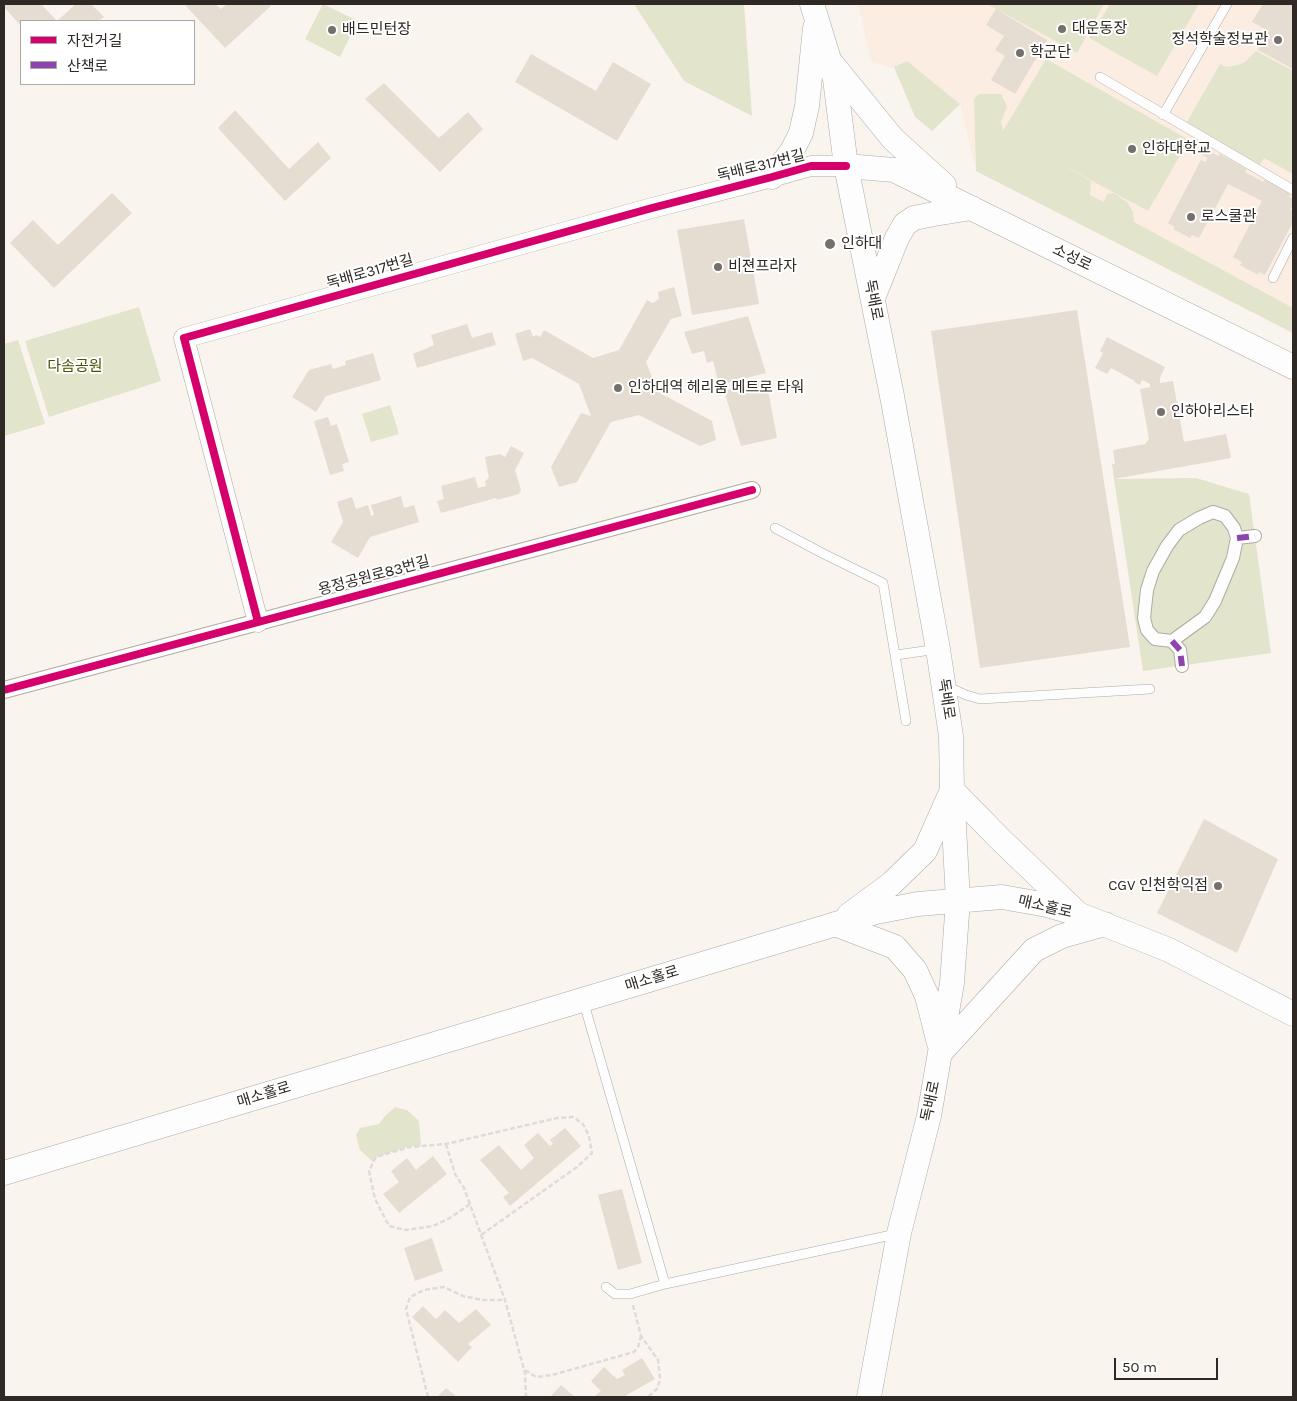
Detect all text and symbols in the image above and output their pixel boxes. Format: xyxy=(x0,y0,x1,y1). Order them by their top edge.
legend xyxy=(20,20,195,85)
place label: 대운동장 xyxy=(1072,20,1127,38)
place label: 배드민턴장 xyxy=(342,21,411,39)
marker: 대운동장 xyxy=(1056,23,1068,35)
marker: 배드민턴장 xyxy=(326,24,338,36)
place label: 정석학술정보관 xyxy=(1171,31,1268,49)
text: 자전거길 xyxy=(67,32,122,50)
marker: 정석학술정보관 xyxy=(1272,34,1284,46)
place label: 학군단 xyxy=(1030,44,1071,62)
marker: 학군단 xyxy=(1014,47,1026,59)
text: 산책로 xyxy=(67,57,108,75)
place label: 인하대학교 xyxy=(1142,140,1211,158)
marker: 인하대학교 xyxy=(1126,143,1138,155)
street label: 독배로317번길 xyxy=(715,146,807,186)
place label: 로스쿨관 xyxy=(1201,208,1256,226)
marker: 로스쿨관 xyxy=(1185,211,1197,223)
place label: 인하대 xyxy=(841,235,882,253)
marker: 인하대 xyxy=(823,237,837,251)
street label: 소성로 xyxy=(1049,241,1095,275)
street label: 독배로317번길 xyxy=(324,251,416,293)
place label: 비젼프라자 xyxy=(728,258,797,276)
marker: 비젼프라자 xyxy=(712,261,724,273)
street label: 독배로 xyxy=(860,278,886,322)
park label: 다솜공원 xyxy=(47,358,103,376)
place label: 인하대역 헤리움 메트로 타워 xyxy=(628,379,804,397)
marker: 인하대역 헤리움 메트로 타워 xyxy=(612,382,624,394)
place label: 인하아리스타 xyxy=(1171,403,1254,421)
marker: 인하아리스타 xyxy=(1155,406,1167,418)
street label: 용정공원로83번길 xyxy=(316,552,432,600)
street label: 독배로 xyxy=(934,677,958,721)
place label: CGV 인천학익점 xyxy=(1108,877,1208,895)
marker: CGV 인천학익점 xyxy=(1212,880,1224,892)
street label: 매소홀로 xyxy=(1016,892,1074,922)
street label: 매소홀로 xyxy=(623,962,681,996)
street label: 매소홀로 xyxy=(235,1078,293,1112)
street label: 독배로 xyxy=(918,1079,944,1123)
scale bar xyxy=(1117,1348,1221,1380)
text: 50 m xyxy=(1122,1358,1157,1376)

